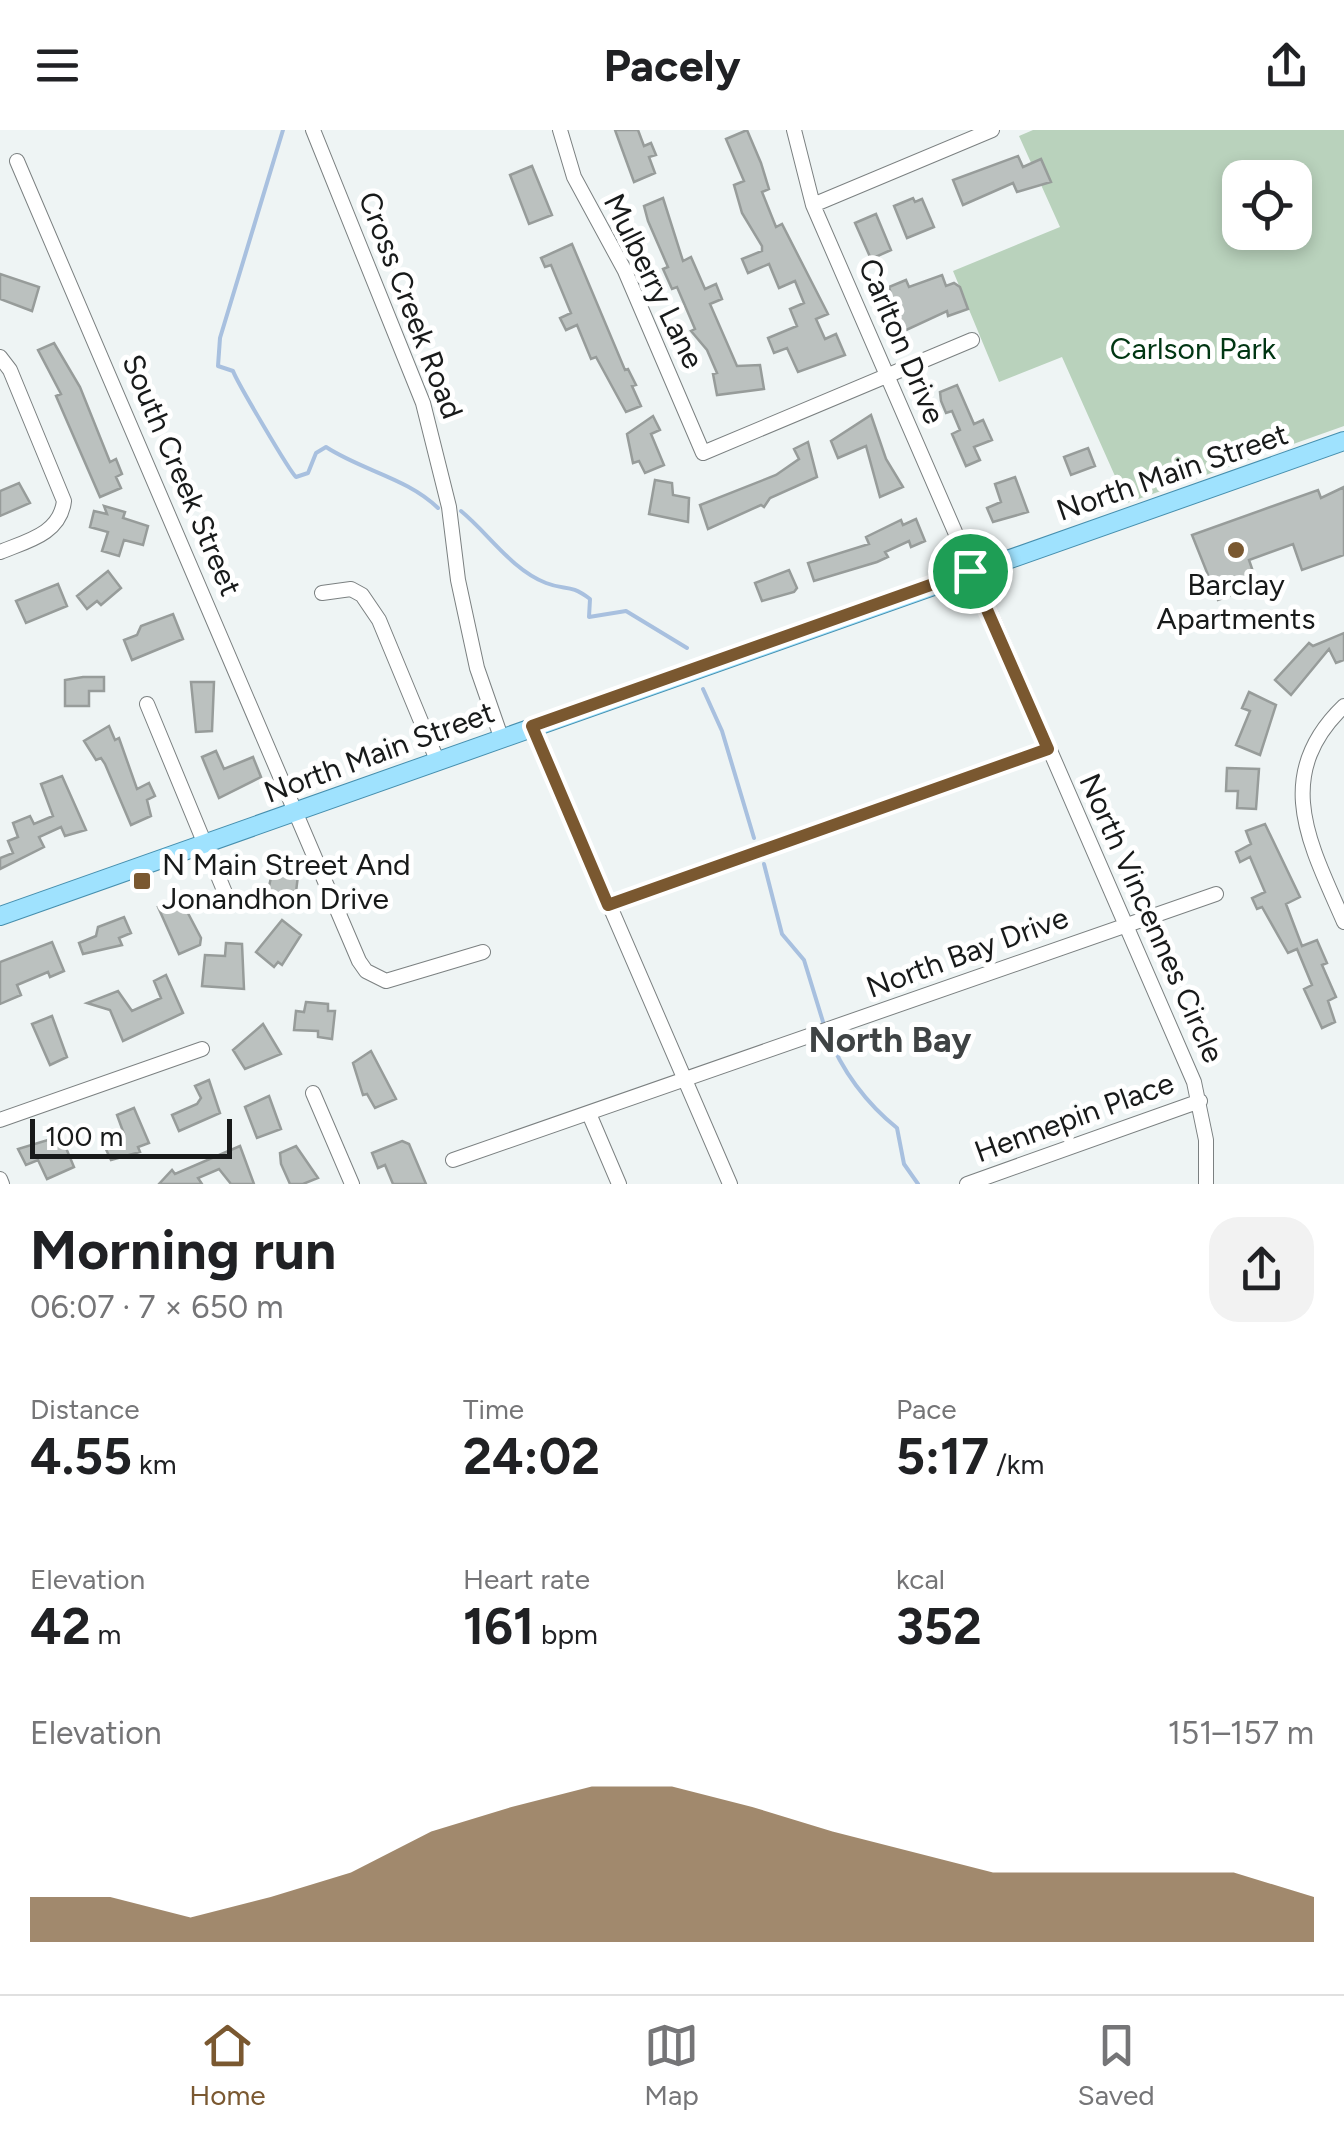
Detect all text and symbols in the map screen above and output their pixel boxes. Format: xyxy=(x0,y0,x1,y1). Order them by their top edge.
icon: menu xyxy=(30,38,85,93)
text: Pacely xyxy=(603,38,741,92)
icon: share xyxy=(1259,38,1314,93)
map controls xyxy=(1222,160,1312,250)
button: locate xyxy=(1222,160,1312,250)
street label: Cross Creek Road xyxy=(351,186,471,424)
street label: Mulberry Lane xyxy=(596,187,712,375)
street label: Carlton Drive xyxy=(851,253,953,429)
park label: Carlson Park xyxy=(1110,330,1277,367)
street label: South Creek Street xyxy=(114,349,250,601)
street label: North Main Street xyxy=(1052,415,1292,529)
pin xyxy=(928,529,1013,614)
marker: Barclay Apartments xyxy=(1225,539,1247,561)
icon: arrive xyxy=(943,544,998,599)
place label: Barclay Apartments xyxy=(1157,566,1315,637)
street label: North Main Street xyxy=(259,693,499,811)
street label: North Vincennes Circle xyxy=(1072,768,1232,1068)
place label: N Main Street And Jonandhon Drive xyxy=(162,846,410,917)
marker: N Main Street And Jonandhon Drive xyxy=(131,870,153,892)
street label: North Bay Drive xyxy=(861,898,1073,1006)
district label: North Bay xyxy=(809,1019,972,1061)
street label: Hennepin Place xyxy=(969,1064,1179,1170)
scale bar xyxy=(30,1114,232,1158)
text: 100 m xyxy=(45,1119,123,1153)
text: Morning run xyxy=(30,1217,336,1283)
button: share xyxy=(1209,1217,1314,1322)
text: 06:07 · 7 × 650 m xyxy=(30,1288,283,1326)
text: Distance xyxy=(30,1392,140,1426)
text: Time xyxy=(463,1392,524,1426)
text: Pace xyxy=(896,1392,957,1426)
text: 4.55 xyxy=(30,1426,132,1487)
text: 24:02 xyxy=(463,1426,600,1487)
text: 5:17 xyxy=(896,1426,989,1487)
text: km xyxy=(132,1447,176,1481)
text: /km xyxy=(989,1447,1044,1481)
text: Elevation xyxy=(30,1562,145,1596)
text: Heart rate xyxy=(463,1562,590,1596)
text: kcal xyxy=(896,1562,945,1596)
text: 42 xyxy=(30,1596,91,1657)
text: 161 xyxy=(463,1596,534,1657)
text: 352 xyxy=(896,1596,982,1657)
text: m xyxy=(91,1617,121,1651)
text: bpm xyxy=(534,1617,598,1651)
text: Elevation xyxy=(30,1714,162,1752)
text: 151–157 m xyxy=(1168,1714,1314,1752)
tab: Home xyxy=(189,2018,266,2112)
tab: Map xyxy=(644,2018,699,2112)
tab: Saved xyxy=(1078,2018,1155,2112)

